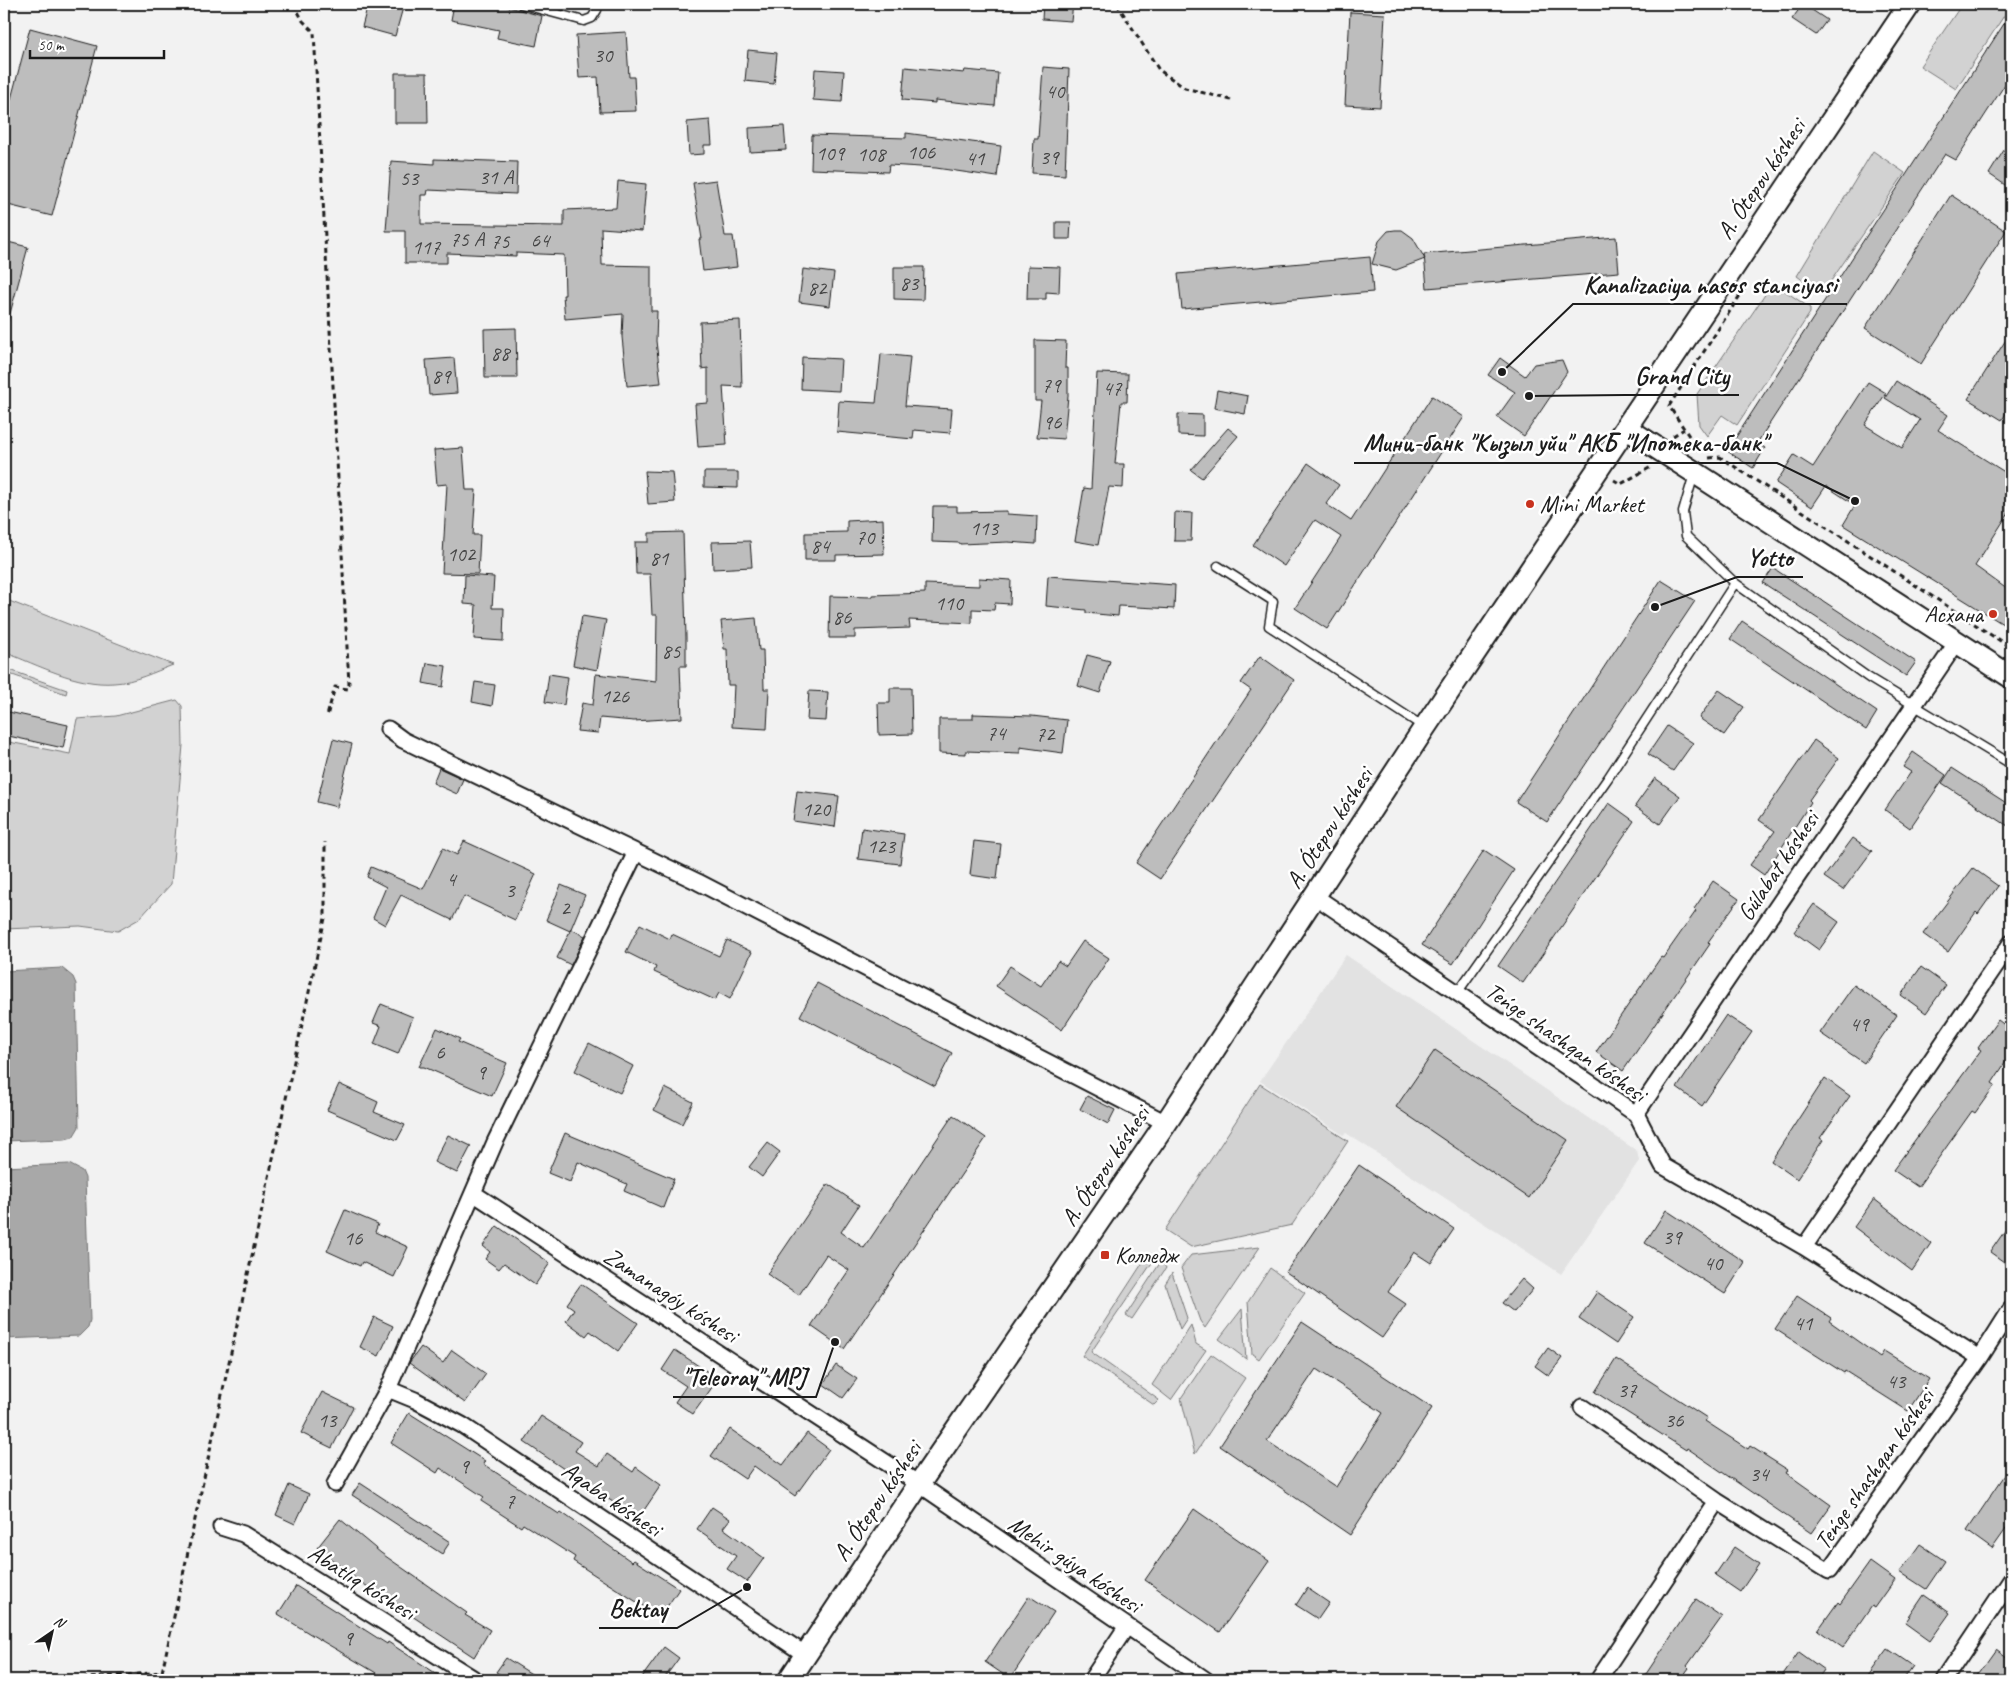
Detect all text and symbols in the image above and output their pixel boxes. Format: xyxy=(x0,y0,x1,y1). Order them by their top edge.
scale bar xyxy=(30,28,164,60)
text: 50 m xyxy=(38,36,65,55)
house number: 30 xyxy=(594,42,614,68)
house number: 40 xyxy=(1046,78,1066,104)
street label: A. Ótepov kóshesi xyxy=(1710,111,1814,245)
house number: 106 xyxy=(907,139,936,165)
house number: 109 xyxy=(816,140,846,166)
house number: 108 xyxy=(857,141,888,167)
house number: 39 xyxy=(1040,144,1060,170)
house number: 41 xyxy=(966,145,986,171)
house number: 31 А xyxy=(479,164,515,190)
house number: 53 xyxy=(400,165,420,191)
house number: 75 А xyxy=(450,226,486,252)
house number: 64 xyxy=(531,227,552,253)
house number: 75 xyxy=(491,228,511,254)
house number: 117 xyxy=(412,234,442,260)
callout: Kanalizaciya nasos stanciyasi xyxy=(1573,264,1847,304)
text: Kanalizaciya nasos stanciyasi xyxy=(1583,269,1840,301)
house number: 83 xyxy=(900,270,920,296)
house number: 82 xyxy=(808,275,828,301)
house number: 88 xyxy=(491,340,512,366)
callout: Grand City xyxy=(1625,355,1739,395)
text: Grand City xyxy=(1635,360,1731,392)
house number: 89 xyxy=(432,363,452,389)
house number: 79 xyxy=(1042,372,1062,398)
house number: 47 xyxy=(1103,375,1123,401)
house number: 96 xyxy=(1043,409,1062,435)
callout: Мини-банк "Кызыл уйи" АКБ "Ипотека-банк" xyxy=(1354,423,1777,463)
text: Мини-банк "Кызыл уйи" АКБ "Ипотека-банк" xyxy=(1363,427,1772,459)
place label: Mini Market xyxy=(1540,489,1645,519)
marker: Mini Market xyxy=(1524,498,1536,510)
house number: 113 xyxy=(970,515,1000,541)
house number: 70 xyxy=(856,524,876,550)
house number: 84 xyxy=(811,533,832,559)
callout: Yotto xyxy=(1737,537,1803,577)
house number: 102 xyxy=(447,541,477,567)
text: Yotto xyxy=(1747,542,1796,574)
house number: 81 xyxy=(650,545,670,571)
house number: 110 xyxy=(935,590,965,616)
place label: Асхана xyxy=(1924,599,1984,629)
house number: 86 xyxy=(833,604,852,630)
marker: Асхана xyxy=(1987,608,1999,620)
house number: 85 xyxy=(662,638,682,664)
house number: 126 xyxy=(601,683,630,709)
house number: 74 xyxy=(987,720,1008,746)
house number: 72 xyxy=(1036,721,1056,747)
street label: A. Ótepov kóshesi xyxy=(1279,760,1381,894)
house number: 120 xyxy=(802,796,832,822)
street label: Gúlabat kóshesi xyxy=(1730,803,1827,927)
house number: 123 xyxy=(867,833,897,859)
house number: 4 xyxy=(446,866,458,892)
house number: 3 xyxy=(505,877,516,903)
house number: 2 xyxy=(560,895,571,921)
street label: Teńge shashqan kóshesi xyxy=(1480,975,1654,1110)
house number: 49 xyxy=(1850,1011,1870,1037)
house number: 6 xyxy=(435,1039,445,1065)
house number: 9 xyxy=(476,1059,487,1085)
street label: A. Ótepov kóshesi xyxy=(1054,1098,1158,1232)
house number: 39 xyxy=(1663,1224,1683,1250)
house number: 16 xyxy=(344,1225,363,1251)
street label: Zamanagóy kóshesi xyxy=(598,1240,746,1351)
place label: Колледж xyxy=(1115,1240,1180,1270)
marker: Колледж xyxy=(1099,1249,1111,1261)
house number: 40 xyxy=(1704,1250,1724,1276)
house number: 41 xyxy=(1794,1310,1814,1336)
callout: "Teleoray" MPJ xyxy=(673,1357,816,1397)
text: "Teleoray" MPJ xyxy=(682,1361,811,1393)
house number: 43 xyxy=(1887,1368,1907,1394)
house number: 37 xyxy=(1618,1377,1638,1403)
street label: Teńge shashqan kóshesi xyxy=(1807,1381,1942,1555)
house number: 13 xyxy=(318,1407,338,1433)
house number: 36 xyxy=(1665,1407,1684,1433)
street label: A. Ótepov kóshesi xyxy=(826,1433,930,1567)
house number: 9 xyxy=(459,1453,470,1479)
street label: Aqaba kóshesi xyxy=(556,1455,670,1545)
house number: 34 xyxy=(1750,1461,1771,1487)
house number: 7 xyxy=(505,1488,516,1514)
street label: Mehir gúyа kóshesi xyxy=(1003,1509,1149,1621)
street label: Abatlıq kóshesi xyxy=(303,1537,423,1628)
callout: Bektay xyxy=(599,1588,677,1628)
text: Bektay xyxy=(609,1593,669,1625)
north arrow xyxy=(28,1606,78,1656)
text: N xyxy=(51,1612,69,1632)
house number: 9 xyxy=(343,1625,354,1651)

